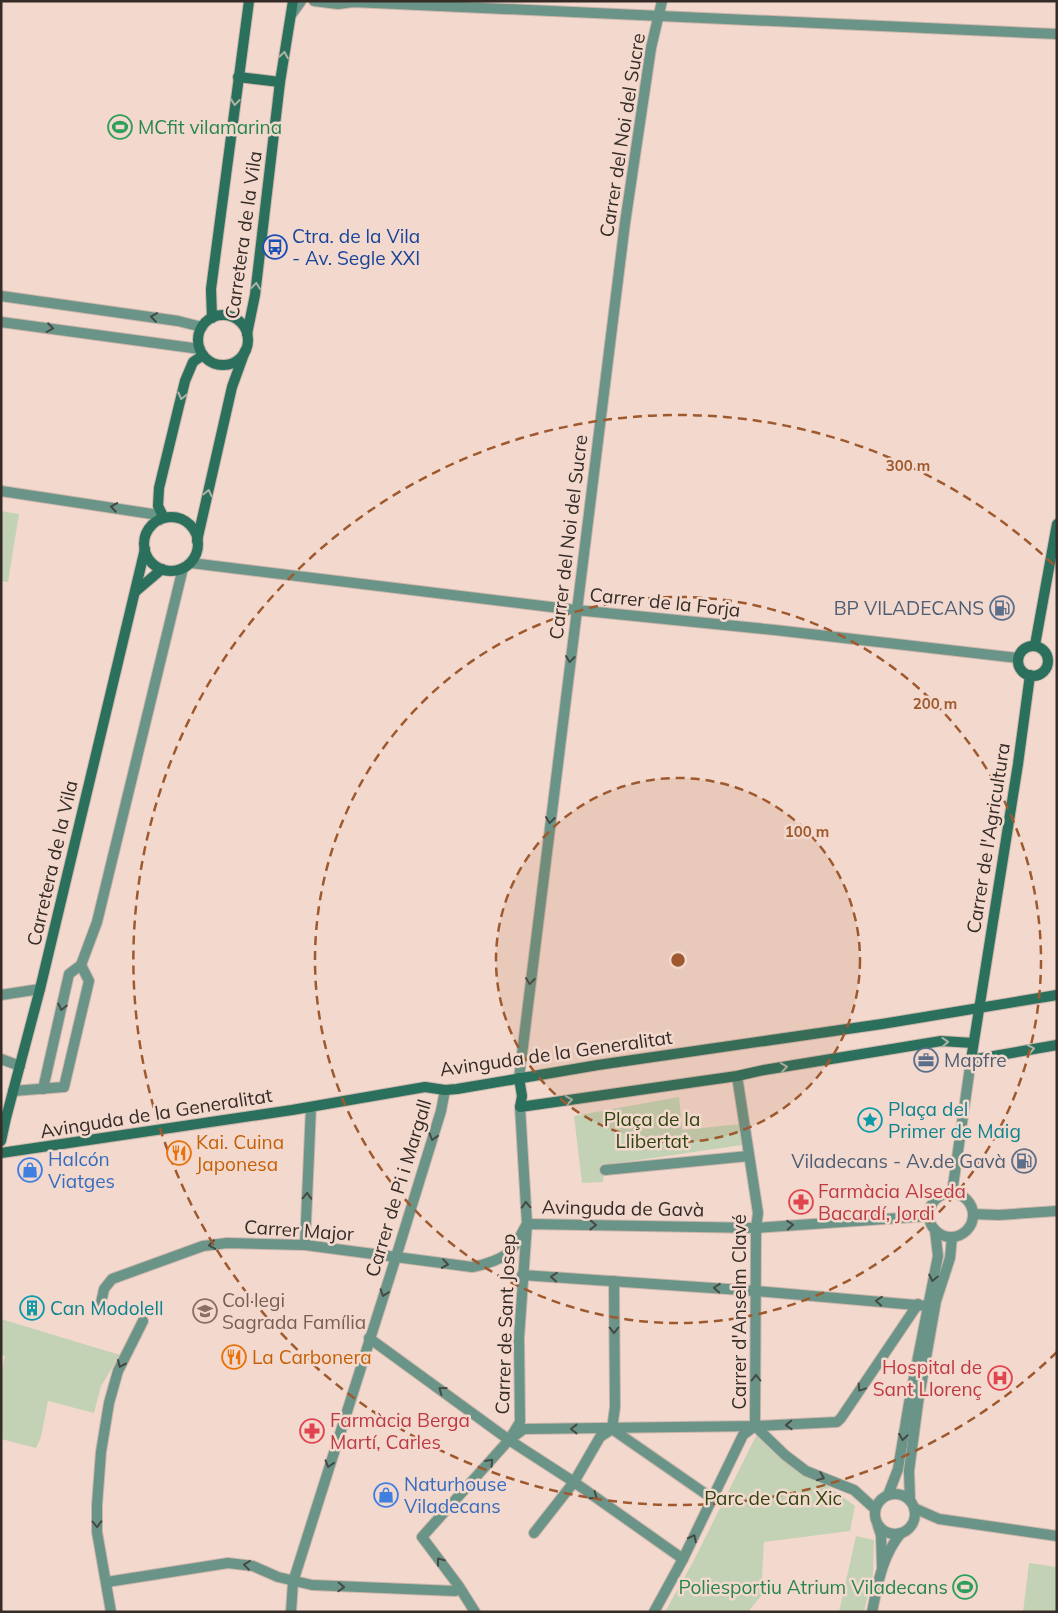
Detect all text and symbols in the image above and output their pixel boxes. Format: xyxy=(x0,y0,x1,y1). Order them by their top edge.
street label: Carrer del Noi del Sucre xyxy=(594,31,650,239)
one-way arrow xyxy=(279,51,289,60)
one-way arrow xyxy=(230,98,241,106)
sports icon: MCfit vilamarina xyxy=(107,114,133,140)
place label: MCfit vilamarina xyxy=(138,115,282,139)
street label: Carretera de la Vila xyxy=(219,149,267,321)
place label: Ctra. de la Vila - Av. Segle XXI xyxy=(292,224,420,270)
bus stop icon: Ctra. de la Vila - Av. Segle XXI xyxy=(262,234,288,260)
one-way arrow xyxy=(250,282,261,290)
one-way arrow xyxy=(150,313,158,323)
one-way arrow xyxy=(46,322,54,333)
one-way arrow xyxy=(177,392,188,401)
street label: Carrer del Noi del Sucre xyxy=(544,433,592,641)
text: 300 m xyxy=(886,456,930,475)
one-way arrow xyxy=(202,489,213,498)
one-way arrow xyxy=(110,503,118,513)
street label: Carrer de la Forja xyxy=(588,582,742,622)
fuel station icon: BP VILADECANS xyxy=(989,595,1015,621)
place label: BP VILADECANS xyxy=(834,596,984,620)
one-way arrow xyxy=(565,655,576,663)
text: 200 m xyxy=(913,694,957,713)
street label: Carrer de l'Agricultura xyxy=(961,741,1015,935)
street label: Carretera de la Vila xyxy=(21,778,83,948)
one-way arrow xyxy=(545,816,556,824)
text: 100 m xyxy=(785,822,829,841)
centre of rings xyxy=(669,951,687,969)
one-way arrow xyxy=(525,978,536,986)
one-way arrow xyxy=(57,1002,68,1011)
street label: Avinguda de la Generalitat xyxy=(438,1025,674,1081)
one-way arrow xyxy=(941,1037,949,1047)
one-way arrow xyxy=(1027,1045,1035,1055)
office icon: Mapfre xyxy=(913,1047,939,1073)
place label: Mapfre xyxy=(944,1048,1007,1072)
one-way arrow xyxy=(780,1062,789,1072)
street label: Avinguda de la Generalitat xyxy=(38,1083,274,1143)
one-way arrow xyxy=(565,1095,573,1106)
street label: Carrer de Pi i Margall xyxy=(360,1096,436,1280)
place label: Plaça del Primer de Maig xyxy=(888,1097,1021,1143)
park label: Plaça de la Llibertat xyxy=(604,1107,700,1153)
place icon: Plaça del Primer de Maig xyxy=(857,1107,883,1133)
place label: Kai. Cuina Japonesa xyxy=(196,1130,284,1176)
one-way arrow xyxy=(428,1133,438,1141)
restaurant icon: Kai. Cuina Japonesa xyxy=(166,1140,192,1166)
place label: Halcón Viatges xyxy=(48,1147,115,1193)
fuel station icon: Viladecans - Av.de Gavà xyxy=(1011,1148,1037,1174)
place label: Viladecans - Av.de Gavà xyxy=(791,1149,1006,1173)
shop icon: Halcón Viatges xyxy=(17,1157,43,1183)
place label: Farmàcia Alseda Bacardí, Jordi xyxy=(818,1179,966,1225)
pharmacy icon: Farmàcia Alseda Bacardí, Jordi xyxy=(788,1189,814,1215)
one-way arrow xyxy=(301,1192,312,1200)
street label: Avinguda de Gavà xyxy=(541,1195,705,1221)
one-way arrow xyxy=(520,1201,531,1209)
street label: Carrer Major xyxy=(243,1214,355,1246)
street label: Carrer d'Anselm Clavé xyxy=(727,1214,751,1410)
one-way arrow xyxy=(590,1220,597,1230)
one-way arrow xyxy=(787,1220,795,1231)
street label: Carrer de Sant Josep xyxy=(490,1233,520,1415)
one-way arrow xyxy=(207,1239,215,1250)
one-way arrow xyxy=(440,1258,449,1268)
one-way arrow xyxy=(550,1272,558,1283)
one-way arrow xyxy=(928,1273,939,1282)
one-way arrow xyxy=(712,1283,720,1294)
place label: Col·legi Sagrada Família xyxy=(222,1288,366,1334)
one-way arrow xyxy=(380,1288,390,1296)
building icon: Can Modolell xyxy=(19,1295,45,1321)
place label: Can Modolell xyxy=(50,1296,163,1320)
one-way arrow xyxy=(874,1296,882,1307)
school or university icon: Col·legi Sagrada Família xyxy=(192,1298,218,1324)
one-way arrow xyxy=(609,1326,620,1334)
restaurant icon: La Carbonera xyxy=(221,1344,247,1370)
place label: La Carbonera xyxy=(252,1345,372,1369)
place label: Hospital de Sant Llorenç xyxy=(873,1355,982,1401)
one-way arrow xyxy=(117,1359,128,1368)
hospital icon: Hospital de Sant Llorenç xyxy=(987,1365,1013,1391)
one-way arrow xyxy=(751,1373,761,1381)
one-way arrow xyxy=(858,1383,867,1392)
one-way arrow xyxy=(438,1387,447,1397)
place label: Farmàcia Berga Martí, Carles xyxy=(330,1408,470,1454)
pharmacy icon: Farmàcia Berga Martí, Carles xyxy=(299,1418,325,1444)
one-way arrow xyxy=(784,1420,792,1430)
one-way arrow xyxy=(569,1424,577,1434)
one-way arrow xyxy=(899,1433,909,1442)
one-way arrow xyxy=(484,1458,493,1467)
one-way arrow xyxy=(325,1459,335,1468)
one-way arrow xyxy=(816,1470,825,1481)
place label: Naturhouse Viladecans xyxy=(404,1472,507,1518)
shop icon: Naturhouse Viladecans xyxy=(373,1482,399,1508)
park label: Parc de Can Xic xyxy=(704,1486,842,1510)
one-way arrow xyxy=(588,1490,597,1499)
one-way arrow xyxy=(92,1520,103,1528)
one-way arrow xyxy=(687,1534,698,1543)
one-way arrow xyxy=(437,1557,446,1567)
one-way arrow xyxy=(243,1560,251,1571)
sports icon: Poliesportiu Atrium Viladecans xyxy=(952,1574,978,1600)
place label: Poliesportiu Atrium Viladecans xyxy=(679,1575,948,1599)
one-way arrow xyxy=(337,1581,345,1592)

